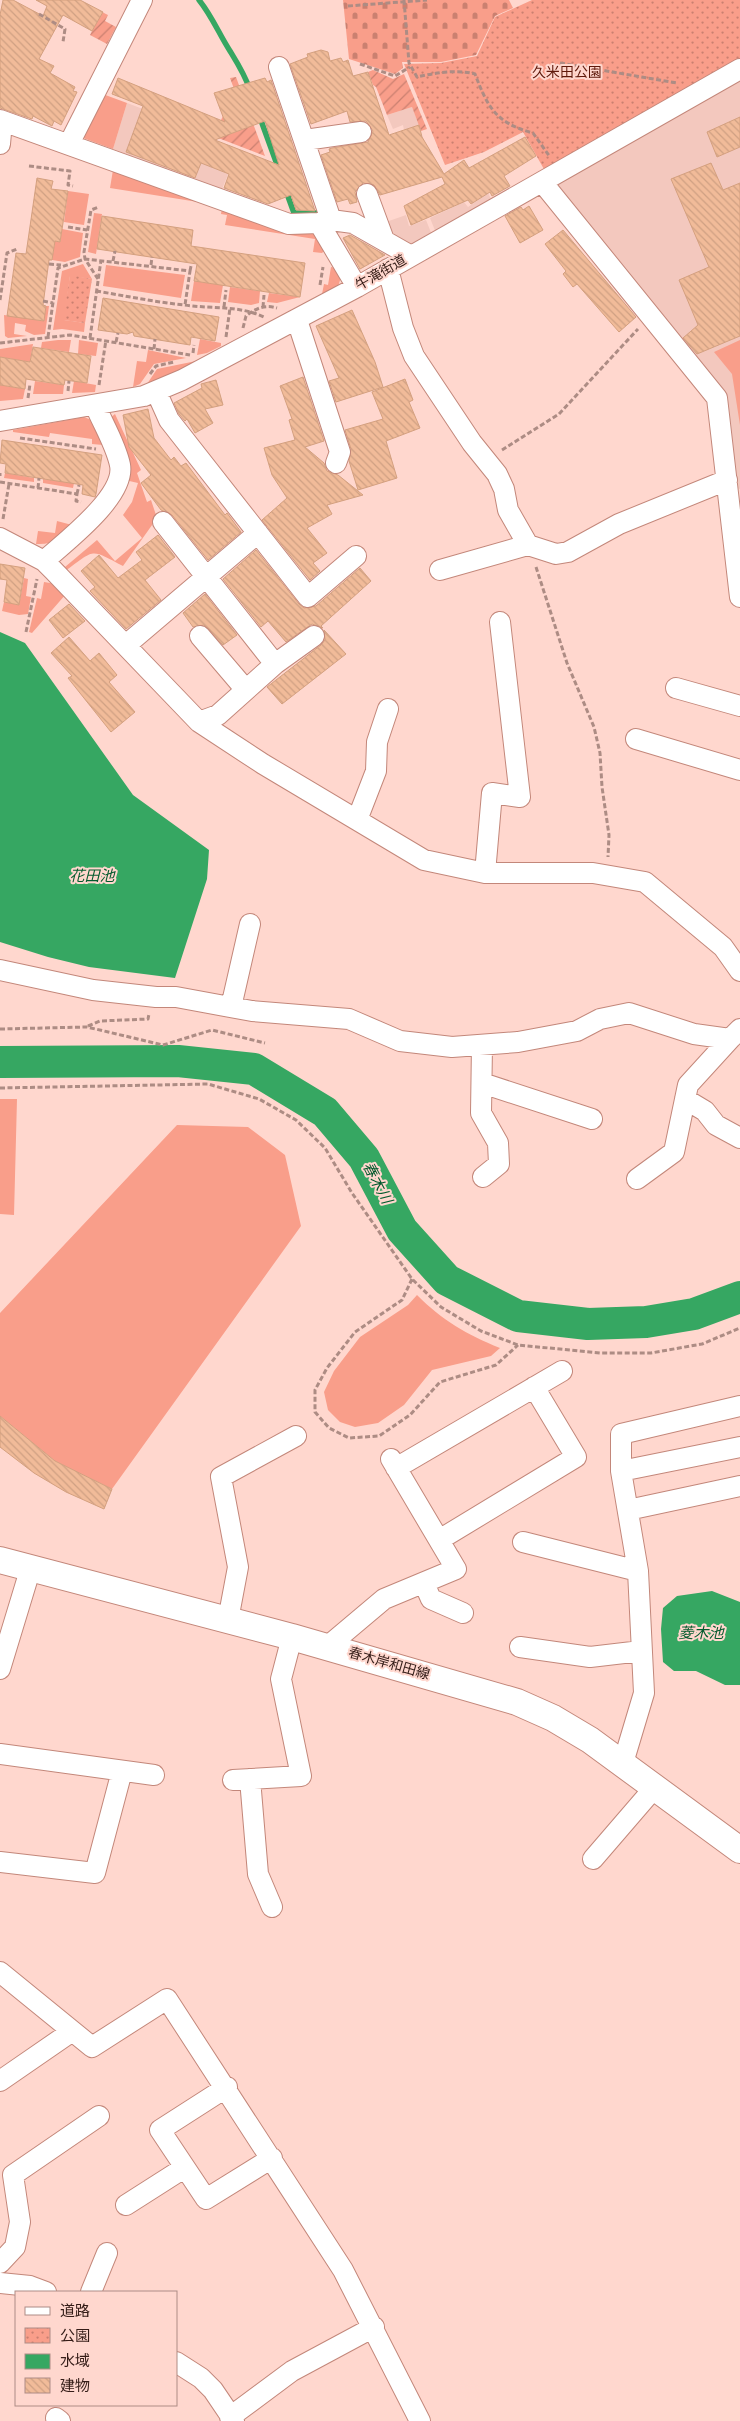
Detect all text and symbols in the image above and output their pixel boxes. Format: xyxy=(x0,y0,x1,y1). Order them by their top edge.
park label: 久米田公園 xyxy=(532,63,602,83)
street label: 牛滝街道 xyxy=(352,250,410,296)
water label: 花田池 xyxy=(69,866,116,887)
water label: 春木川 xyxy=(357,1158,398,1210)
water label: 菱木池 xyxy=(678,1623,725,1644)
street label: 春木岸和田線 xyxy=(346,1643,432,1685)
legend xyxy=(15,2291,178,2406)
text: 道路 xyxy=(60,2301,90,2322)
text: 公園 xyxy=(60,2326,90,2347)
text: 水域 xyxy=(60,2351,90,2372)
text: 建物 xyxy=(60,2376,90,2397)

